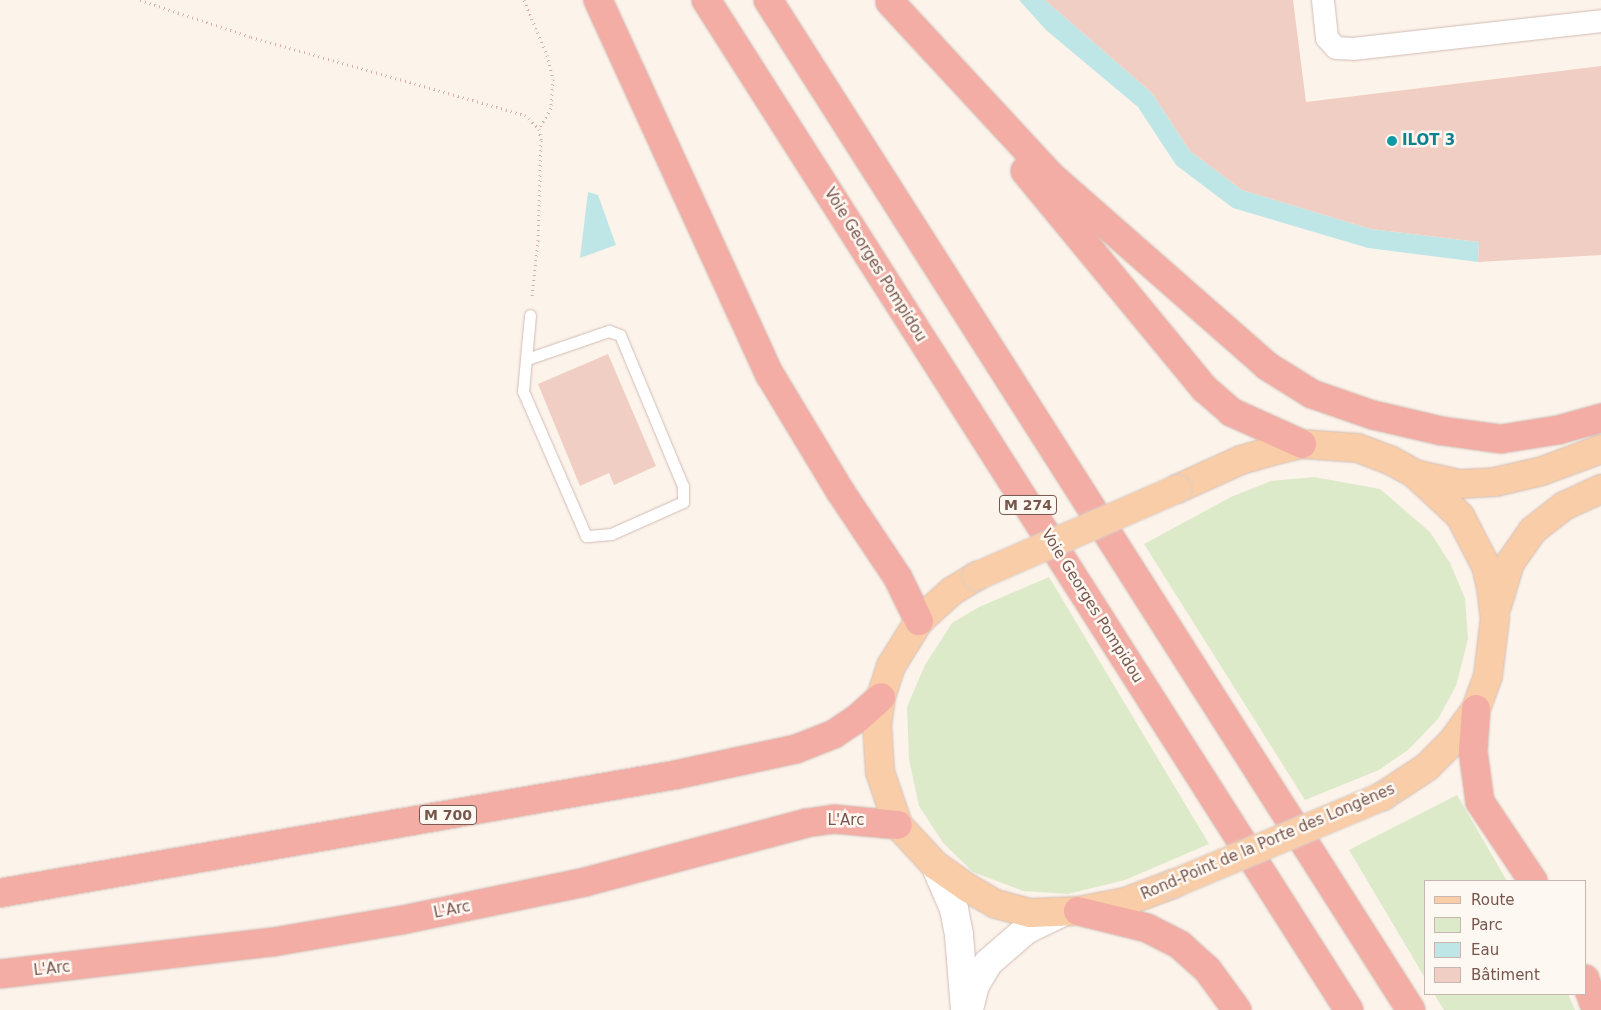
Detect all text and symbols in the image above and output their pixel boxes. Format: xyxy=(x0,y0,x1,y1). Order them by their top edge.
place label: ILOT 3 xyxy=(1402,132,1455,150)
marker: ILOT 3 xyxy=(1386,135,1398,147)
street label: Voie Georges Pompidou xyxy=(820,185,930,345)
road number: M 274 xyxy=(998,494,1058,516)
street label: Voie Georges Pompidou xyxy=(1037,526,1147,686)
street label: Rond-Point de la Porte des Longènes xyxy=(1138,780,1398,904)
road number: M 700 xyxy=(418,804,478,826)
street label: L'Arc xyxy=(828,812,864,830)
legend xyxy=(1424,880,1586,995)
text: Route xyxy=(1471,891,1515,909)
street label: L'Arc xyxy=(432,898,472,922)
text: Parc xyxy=(1471,916,1503,934)
text: Eau xyxy=(1471,941,1499,959)
street label: L'Arc xyxy=(33,958,71,980)
text: Bâtiment xyxy=(1471,966,1540,984)

